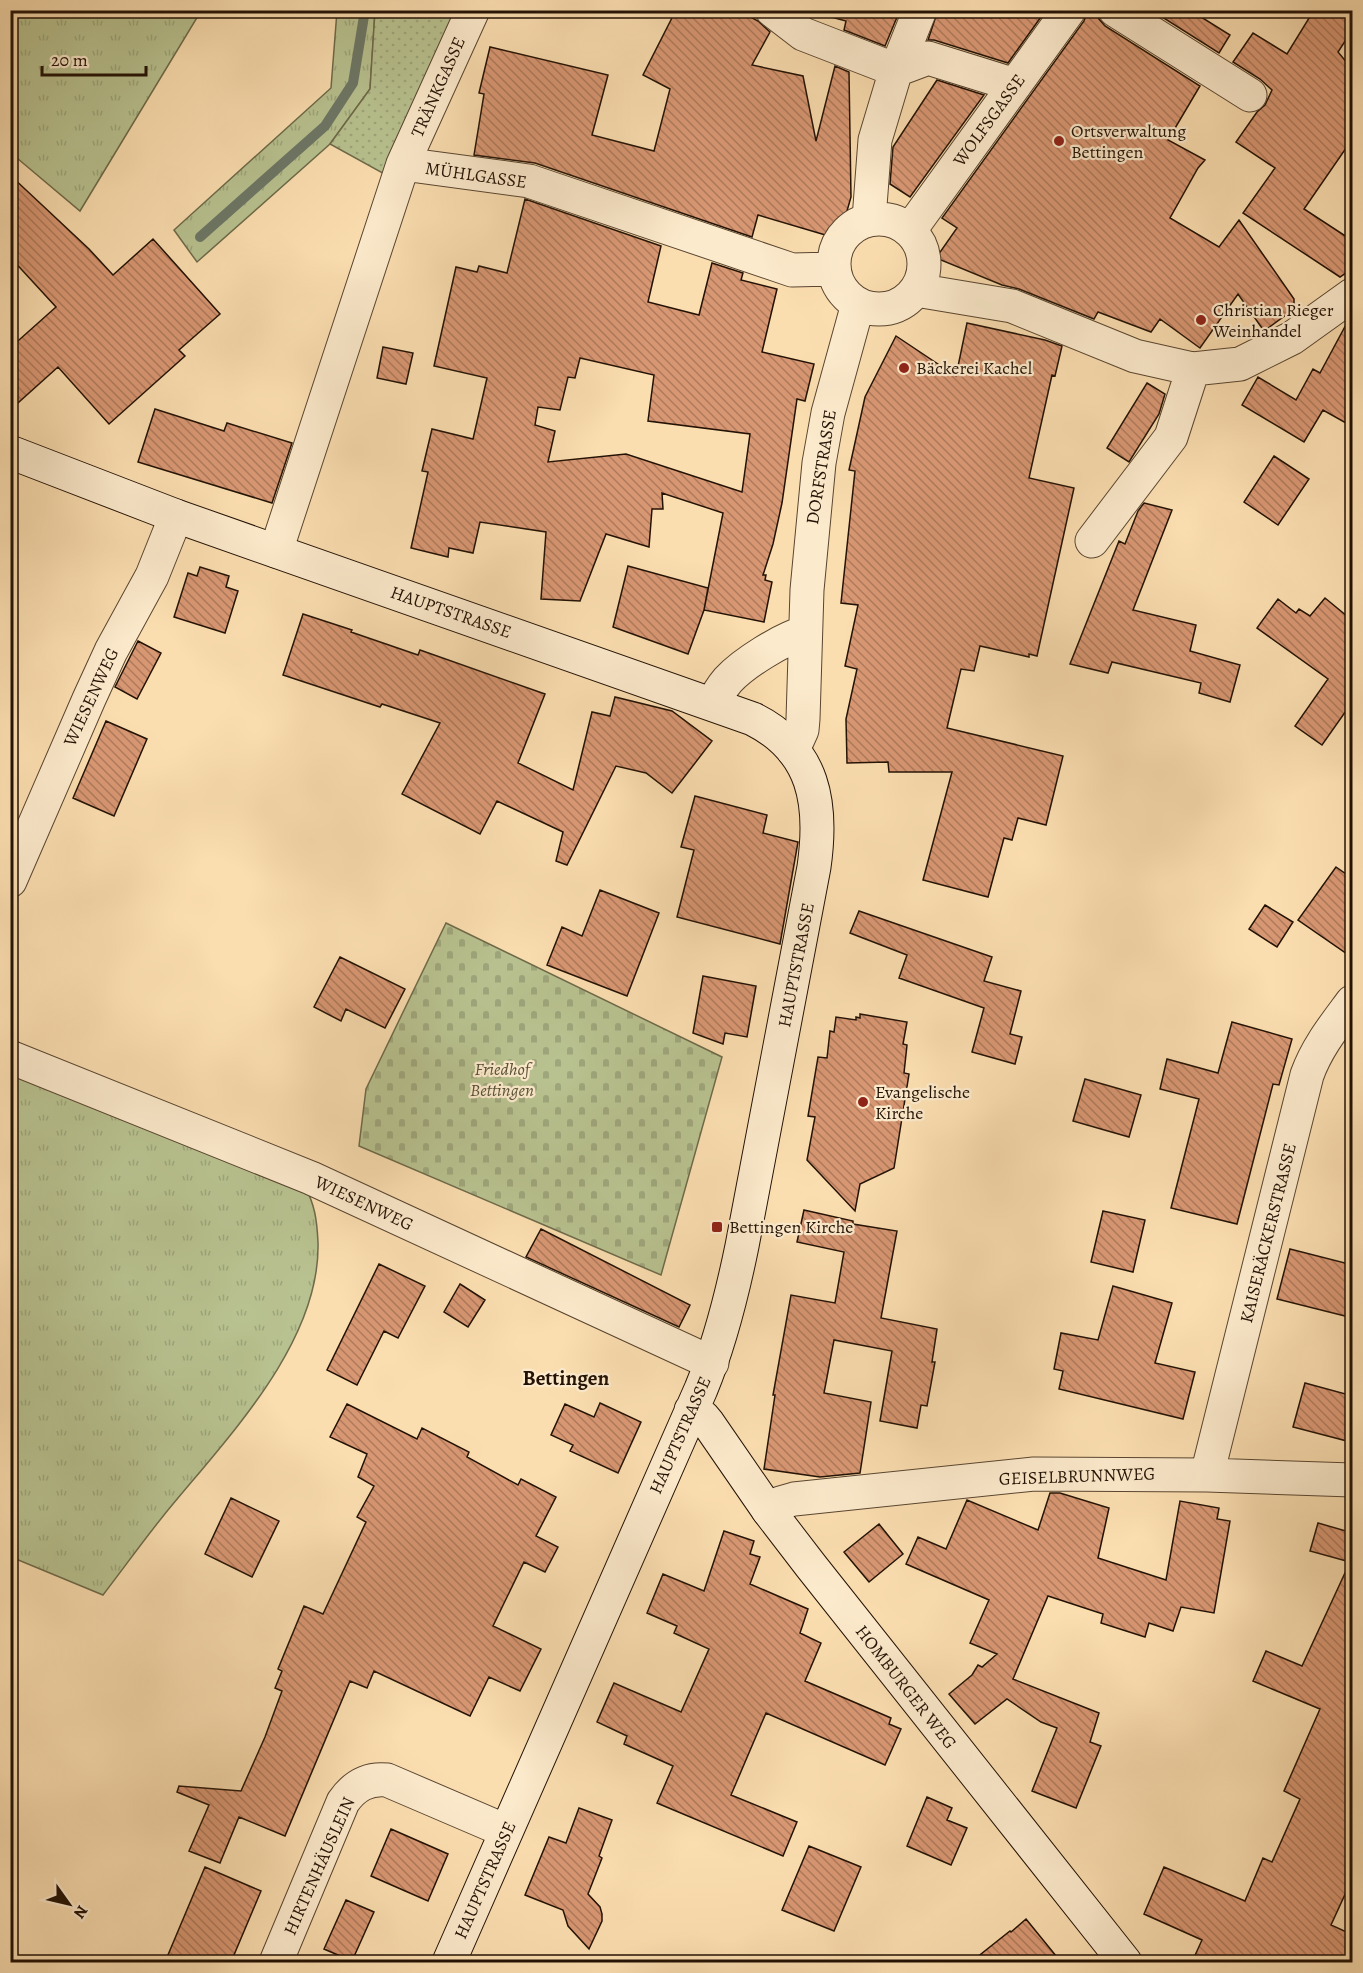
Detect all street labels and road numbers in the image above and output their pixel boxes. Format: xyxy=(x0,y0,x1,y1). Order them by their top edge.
street label: TRÄNKGASSE xyxy=(405,33,471,141)
street label: WOLFSGASSE xyxy=(947,69,1031,172)
street label: MÜHLGASSE xyxy=(424,156,528,194)
street label: DORFSTRASSE xyxy=(800,408,842,526)
street label: HAUPTSTRASSE xyxy=(387,580,515,644)
street label: WIESENWEG xyxy=(57,644,124,751)
street label: HAUPTSTRASSE xyxy=(772,901,820,1029)
street label: KAISERÄCKERSTRASSE xyxy=(1234,1141,1302,1325)
street label: WIESENWEG xyxy=(310,1169,417,1236)
street label: HAUPTSTRASSE xyxy=(643,1372,717,1498)
street label: GEISELBRUNNWEG xyxy=(998,1461,1156,1491)
street label: HOMBURGER WEG xyxy=(850,1620,962,1754)
street label: HIRTENHÄUSLEIN xyxy=(278,1793,360,1939)
street label: HAUPTSTRASSE xyxy=(448,1817,522,1943)

